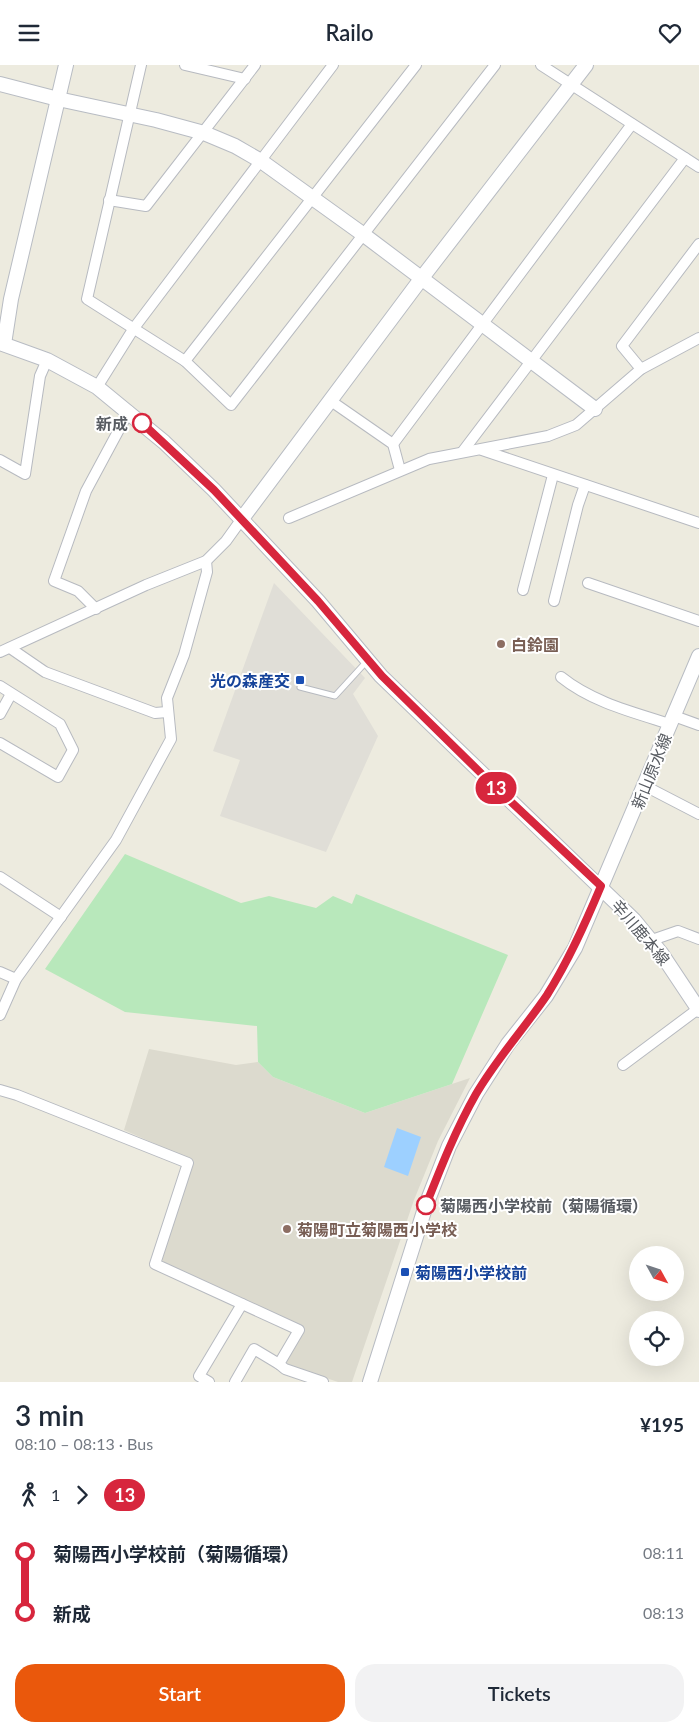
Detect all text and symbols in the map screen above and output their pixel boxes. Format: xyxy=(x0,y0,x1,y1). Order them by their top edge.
icon: menu xyxy=(15,19,43,47)
text: Railo xyxy=(325,19,374,46)
icon: heart xyxy=(656,19,684,47)
marker: 新成 xyxy=(132,413,152,433)
place label: 新成 xyxy=(96,414,128,433)
place label: 白鈴園 xyxy=(511,635,559,654)
marker: 白鈴園 xyxy=(495,638,507,650)
place label: 光の森産交 xyxy=(210,671,290,690)
marker: 光の森産交 xyxy=(294,674,306,686)
street label: 新山原水線 xyxy=(627,730,675,812)
line badge: 13 xyxy=(474,772,518,804)
text: 13 xyxy=(486,777,506,799)
street label: 辛川鹿本線 xyxy=(608,895,674,969)
marker: 菊陽西小学校前（菊陽循環） xyxy=(416,1195,436,1215)
place label: 菊陽西小学校前（菊陽循環） xyxy=(440,1196,648,1215)
place label: 菊陽町立菊陽西小学校 xyxy=(297,1220,457,1239)
marker: 菊陽町立菊陽西小学校 xyxy=(281,1223,293,1235)
north arrow xyxy=(629,1246,684,1301)
map controls xyxy=(629,1246,684,1366)
place label: 菊陽西小学校前 xyxy=(415,1263,527,1282)
marker: 菊陽西小学校前 xyxy=(399,1266,411,1278)
button: locate xyxy=(629,1311,684,1366)
text: 3 min xyxy=(15,1398,84,1432)
text: ¥195 xyxy=(640,1413,684,1436)
text: 08:10 – 08:13 · Bus xyxy=(15,1434,153,1453)
icon: walk xyxy=(15,1481,43,1509)
icon: forward xyxy=(68,1481,96,1509)
text: 13 xyxy=(114,1484,135,1506)
text: 1 xyxy=(51,1485,60,1504)
text: 菊陽西小学校前（菊陽循環） xyxy=(53,1542,300,1565)
text: 08:11 xyxy=(643,1543,684,1562)
text: 新成 xyxy=(53,1602,91,1625)
text: 08:13 xyxy=(643,1603,684,1622)
button: Start xyxy=(15,1664,345,1722)
button: Tickets xyxy=(355,1664,684,1722)

